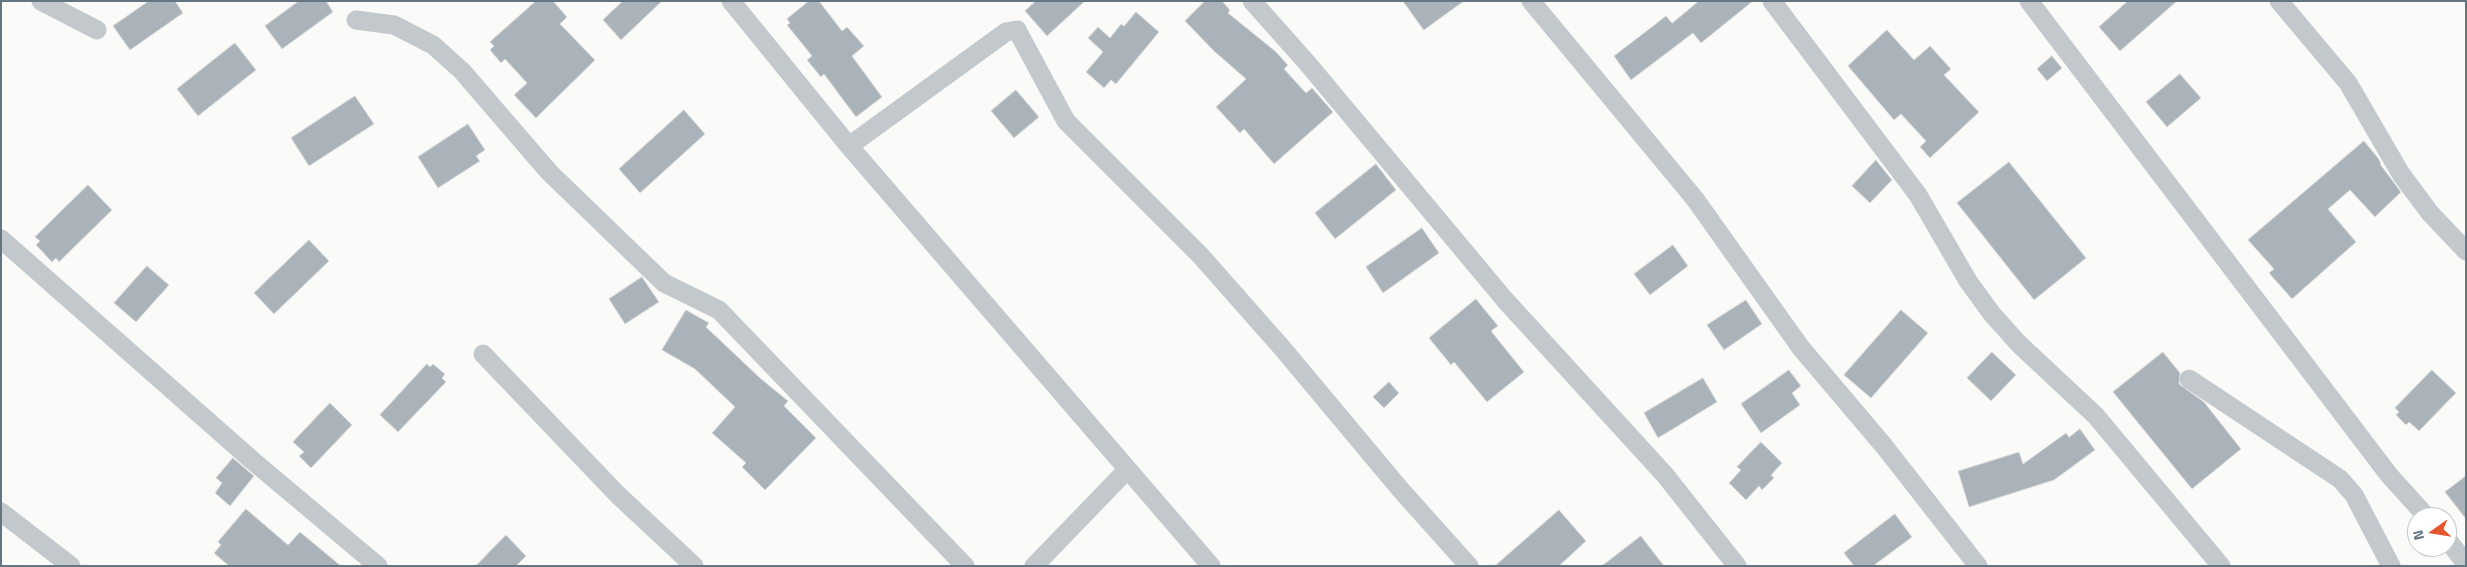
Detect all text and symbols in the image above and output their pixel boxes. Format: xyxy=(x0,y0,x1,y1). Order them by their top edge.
north arrow xyxy=(2407,507,2457,557)
text: N xyxy=(2407,528,2429,542)

